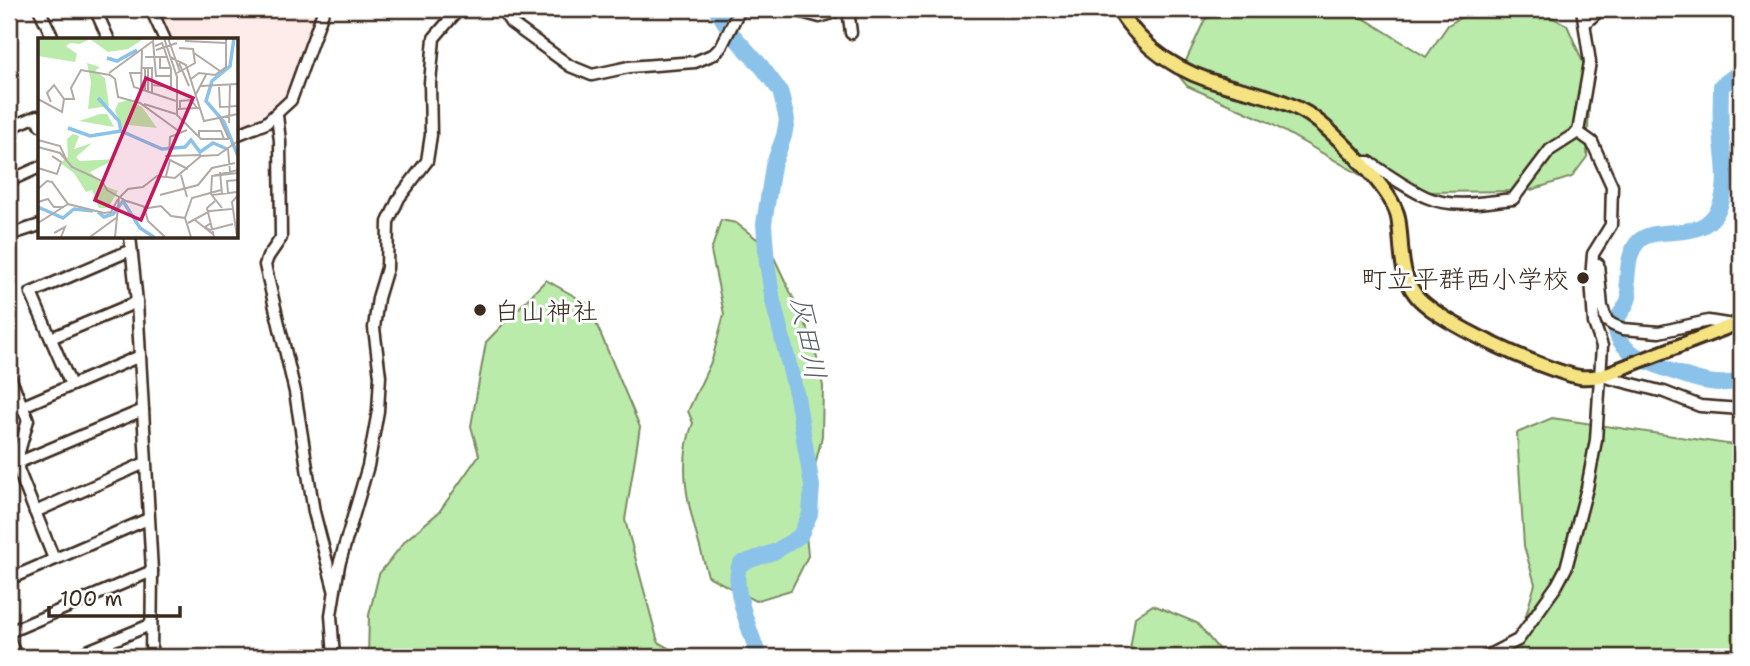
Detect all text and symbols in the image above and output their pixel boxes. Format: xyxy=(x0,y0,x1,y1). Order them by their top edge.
inset map xyxy=(38,38,238,238)
place label: 町立平群西小学校 xyxy=(1361,261,1569,296)
marker: 町立平群西小学校 xyxy=(1575,270,1591,286)
place label: 白山神社 xyxy=(494,293,598,328)
water label: 灰田川 xyxy=(782,293,836,383)
marker: 白山神社 xyxy=(472,302,488,318)
scale bar xyxy=(49,575,180,619)
text: 100 m xyxy=(60,585,123,613)

